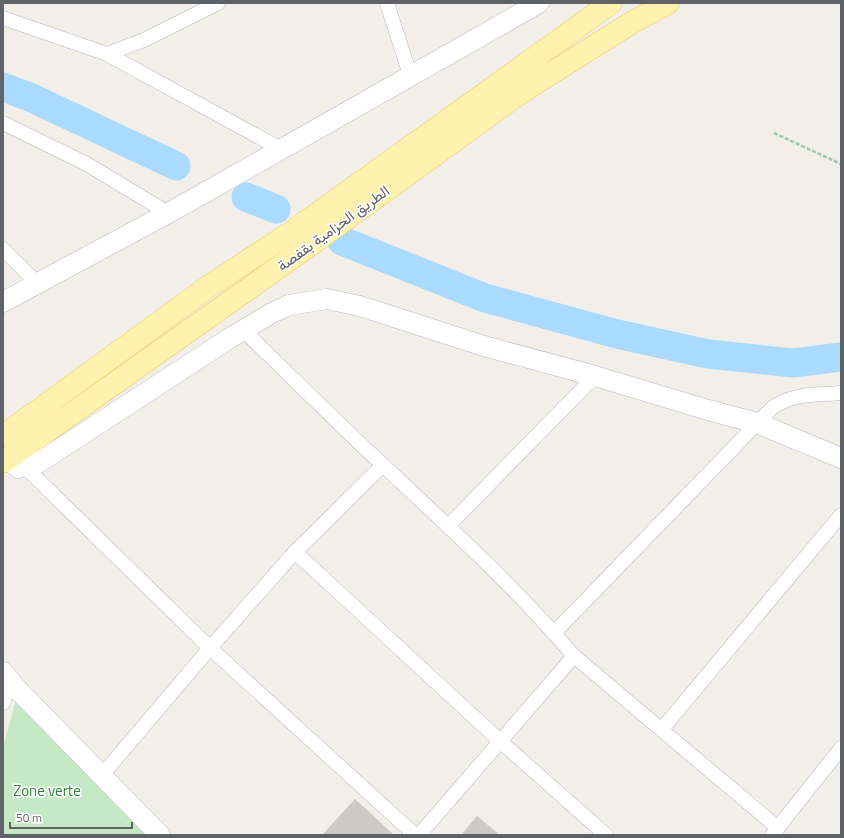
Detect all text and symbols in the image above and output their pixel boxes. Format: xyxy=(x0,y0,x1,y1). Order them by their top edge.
street label: الطريق الحزامية بقفصة xyxy=(272,179,394,277)
park label: Zone verte xyxy=(13,779,81,802)
scale bar xyxy=(10,804,132,830)
text: 50 m xyxy=(16,808,42,827)

